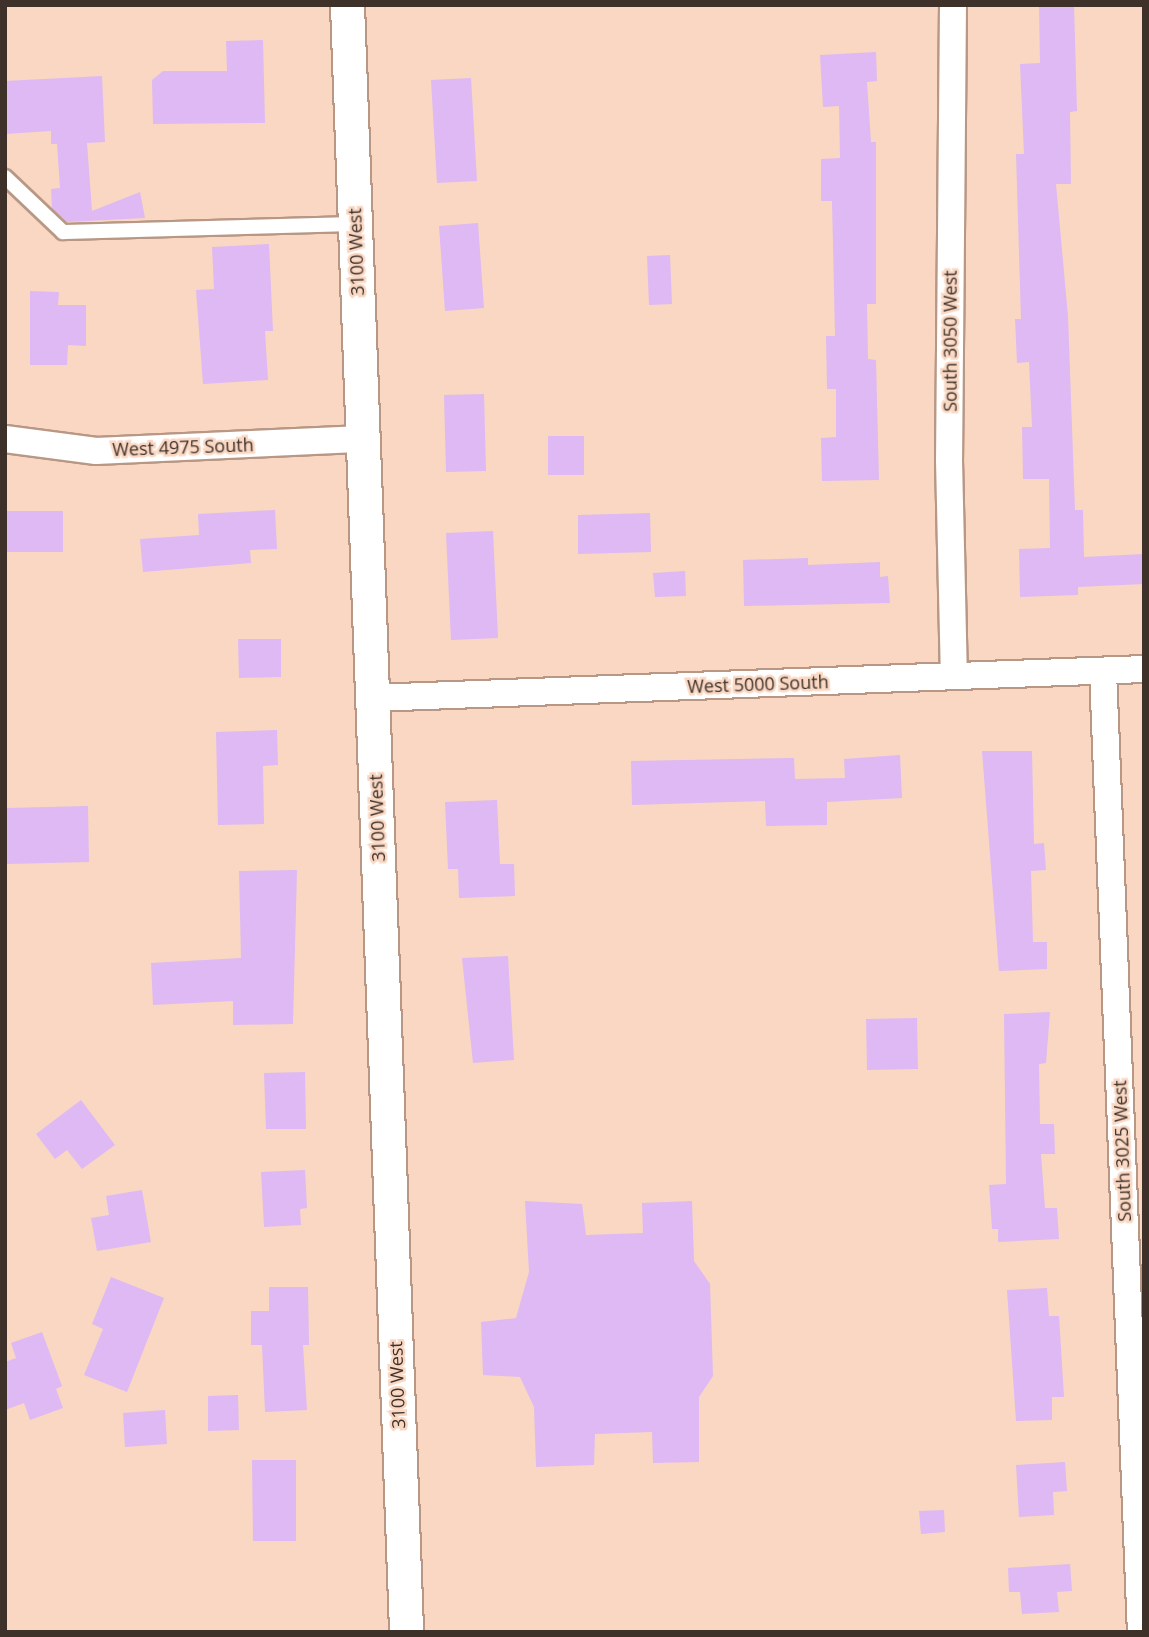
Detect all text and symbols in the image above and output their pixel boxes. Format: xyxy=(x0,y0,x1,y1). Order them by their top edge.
street label: 3100 West xyxy=(344,208,368,296)
street label: South 3050 West xyxy=(939,270,961,412)
street label: West 4975 South xyxy=(112,434,254,460)
street label: West 5000 South xyxy=(687,671,829,697)
street label: 3100 West xyxy=(365,774,389,862)
street label: South 3025 West xyxy=(1109,1080,1135,1222)
street label: 3100 West xyxy=(385,1341,409,1429)

